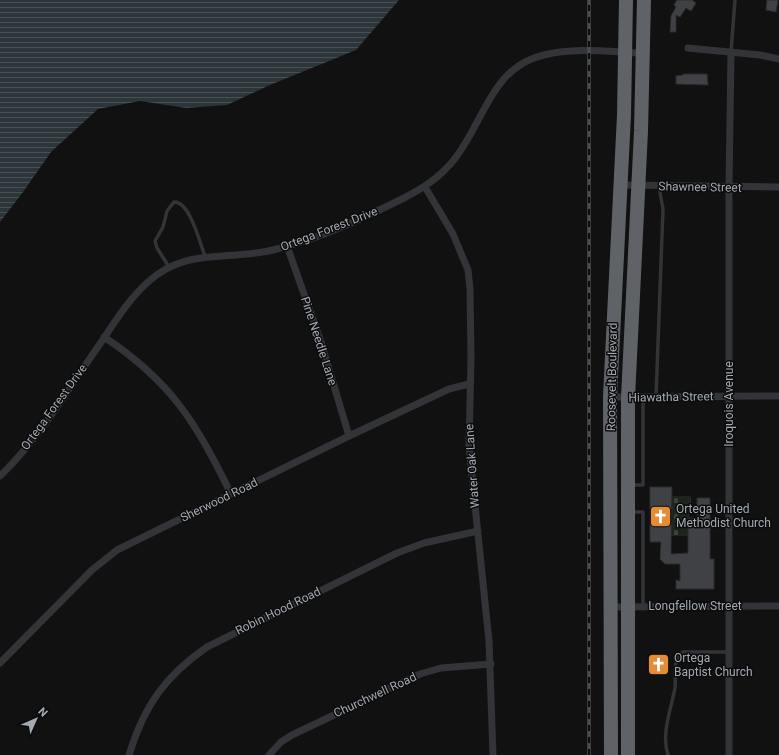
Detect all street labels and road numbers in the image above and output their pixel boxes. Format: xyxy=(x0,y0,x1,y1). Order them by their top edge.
street label: Shawnee Street xyxy=(658,179,742,195)
street label: Ortega Forest Drive xyxy=(278,204,380,254)
street label: Pine Needle Lane xyxy=(298,295,340,387)
street label: Roosevelt Boulevard xyxy=(604,323,620,431)
street label: Ortega Forest Drive xyxy=(18,361,90,453)
street label: Iroquois Avenue xyxy=(722,361,736,447)
street label: Hiawatha Street xyxy=(628,389,714,405)
street label: Water Oak Lane xyxy=(462,424,482,508)
street label: Sherwood Road xyxy=(178,475,260,525)
street label: Robin Hood Road xyxy=(233,584,323,638)
street label: Longfellow Street xyxy=(648,599,742,613)
street label: Churchwell Road xyxy=(331,670,419,720)

